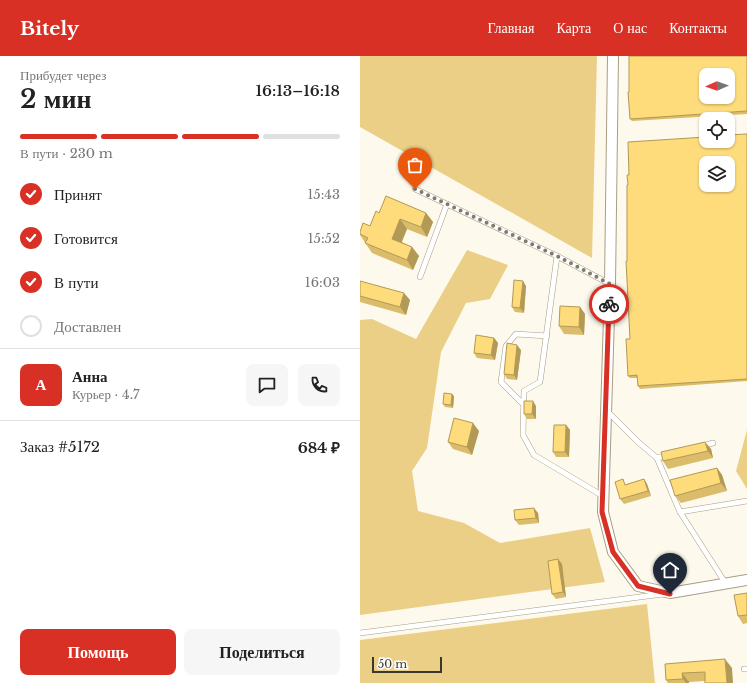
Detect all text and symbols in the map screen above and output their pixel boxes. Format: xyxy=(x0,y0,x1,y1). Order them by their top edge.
text: Bitely xyxy=(20,17,79,40)
text: Главная xyxy=(487,19,534,37)
text: Карта xyxy=(556,19,591,37)
text: О нас xyxy=(613,19,647,37)
text: Контакты xyxy=(669,19,727,37)
text: Прибудет через xyxy=(20,67,106,84)
north arrow xyxy=(699,68,735,104)
map controls xyxy=(699,68,735,192)
text: 16:13–16:18 xyxy=(255,81,340,100)
text: 2 мин xyxy=(20,83,91,115)
button: locate xyxy=(699,112,735,148)
text: В пути · 230 m xyxy=(20,145,113,162)
pin xyxy=(398,148,432,189)
icon: bag xyxy=(404,154,426,176)
button: layers xyxy=(699,156,735,192)
icon: check xyxy=(20,183,42,205)
text: Принят xyxy=(54,185,102,204)
text: 15:43 xyxy=(307,186,340,203)
icon: check xyxy=(20,227,42,249)
text: Готовится xyxy=(54,229,118,248)
text: 15:52 xyxy=(308,230,340,247)
icon: check xyxy=(20,271,42,293)
text: В пути xyxy=(54,273,98,292)
text: 16:03 xyxy=(305,274,340,291)
courier xyxy=(589,284,629,324)
icon: bike xyxy=(598,293,620,315)
text: Доставлен xyxy=(54,317,121,336)
button: chat xyxy=(246,364,288,406)
button: phone xyxy=(298,364,340,406)
text: Анна xyxy=(72,367,108,386)
text: А xyxy=(36,375,46,394)
text: Курьер · 4.7 xyxy=(72,386,139,403)
text: Заказ #5172 xyxy=(20,437,100,456)
text: 684 ₽ xyxy=(298,438,340,457)
pin xyxy=(653,553,687,594)
icon: home xyxy=(659,559,681,581)
button: Помощь xyxy=(20,629,176,675)
button: Поделиться xyxy=(184,629,340,675)
scale bar xyxy=(372,655,442,674)
text: 50 m xyxy=(378,657,407,671)

